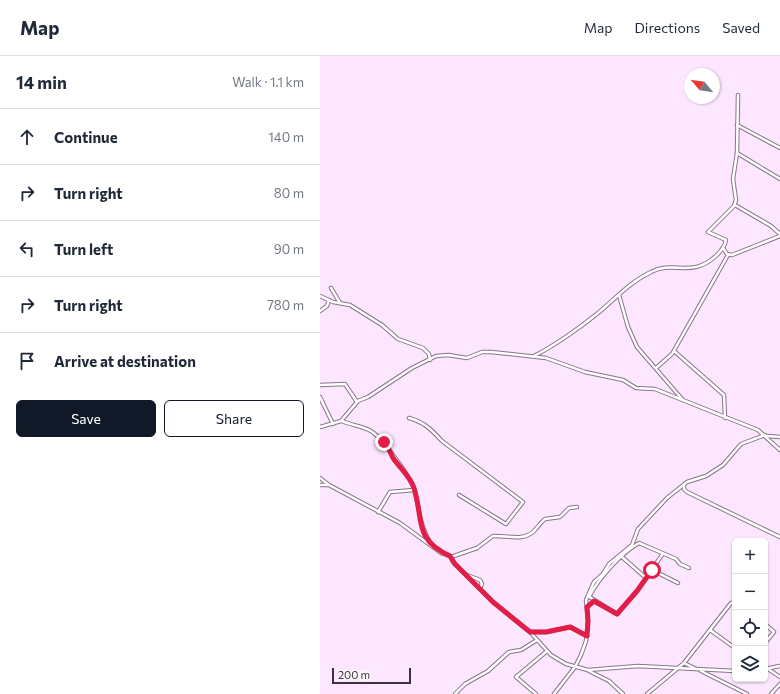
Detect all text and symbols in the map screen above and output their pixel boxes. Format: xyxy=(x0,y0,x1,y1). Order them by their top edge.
text: Map xyxy=(20,16,59,39)
text: Map xyxy=(584,19,613,36)
text: Directions xyxy=(635,19,700,36)
text: Saved xyxy=(722,19,760,36)
north arrow xyxy=(684,68,720,104)
text: 14 min xyxy=(16,72,67,93)
text: Walk · 1.1 km xyxy=(232,74,304,90)
icon: ahead xyxy=(16,126,38,148)
text: Continue xyxy=(54,128,118,146)
text: 140 m xyxy=(268,129,304,145)
icon: right xyxy=(16,182,38,204)
text: Turn right xyxy=(54,184,123,202)
text: 80 m xyxy=(274,185,304,201)
icon: left xyxy=(16,238,38,260)
text: Turn left xyxy=(54,240,113,258)
text: 90 m xyxy=(274,241,304,257)
icon: right xyxy=(16,294,38,316)
text: Turn right xyxy=(54,296,123,314)
text: 780 m xyxy=(267,297,304,313)
icon: arrive xyxy=(16,350,38,372)
text: Arrive at destination xyxy=(54,352,196,370)
button: Save xyxy=(16,400,156,437)
button: Share xyxy=(164,400,304,437)
route end xyxy=(375,433,393,451)
map controls xyxy=(732,538,768,682)
button: + xyxy=(732,538,768,574)
route start xyxy=(643,561,661,579)
button: − xyxy=(732,574,768,610)
button: locate xyxy=(732,610,768,646)
button: layers xyxy=(732,646,768,682)
scale bar xyxy=(332,666,411,685)
text: 200 m xyxy=(338,668,370,681)

